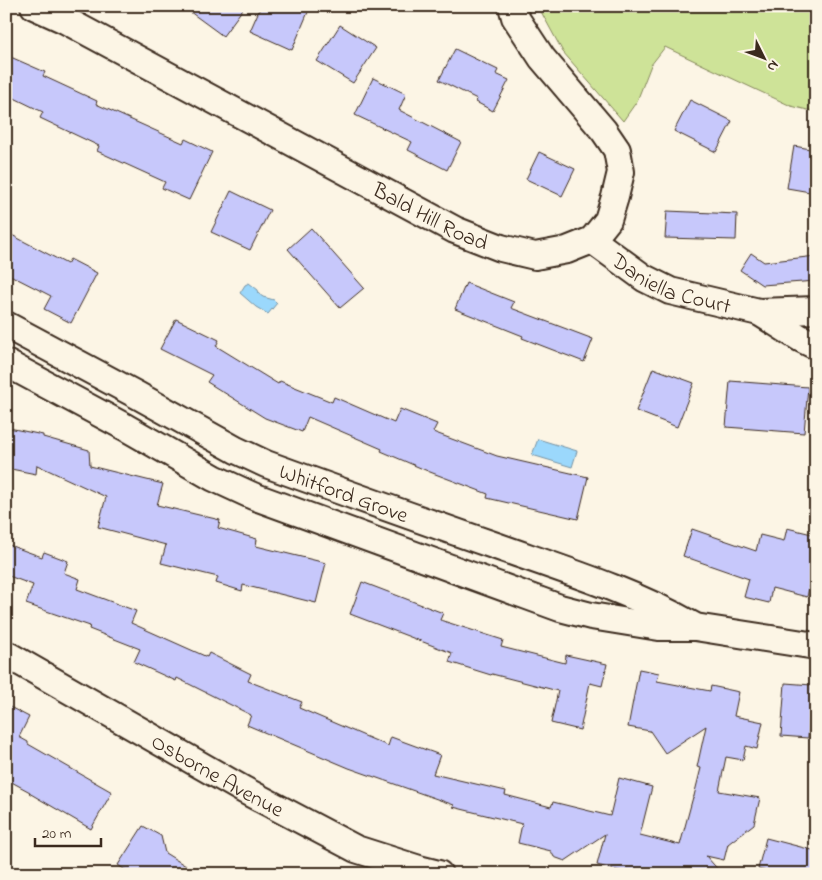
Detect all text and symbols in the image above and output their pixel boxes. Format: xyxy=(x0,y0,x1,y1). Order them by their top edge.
north arrow xyxy=(740,32,790,82)
text: N xyxy=(762,55,784,76)
street label: Bald Hill Road xyxy=(365,175,492,260)
street label: Daniella Court xyxy=(603,245,734,324)
street label: Whitford Grove xyxy=(274,457,412,533)
street label: Osborne Avenue xyxy=(144,727,289,827)
scale bar xyxy=(35,815,101,847)
text: 20 m xyxy=(42,823,72,845)

